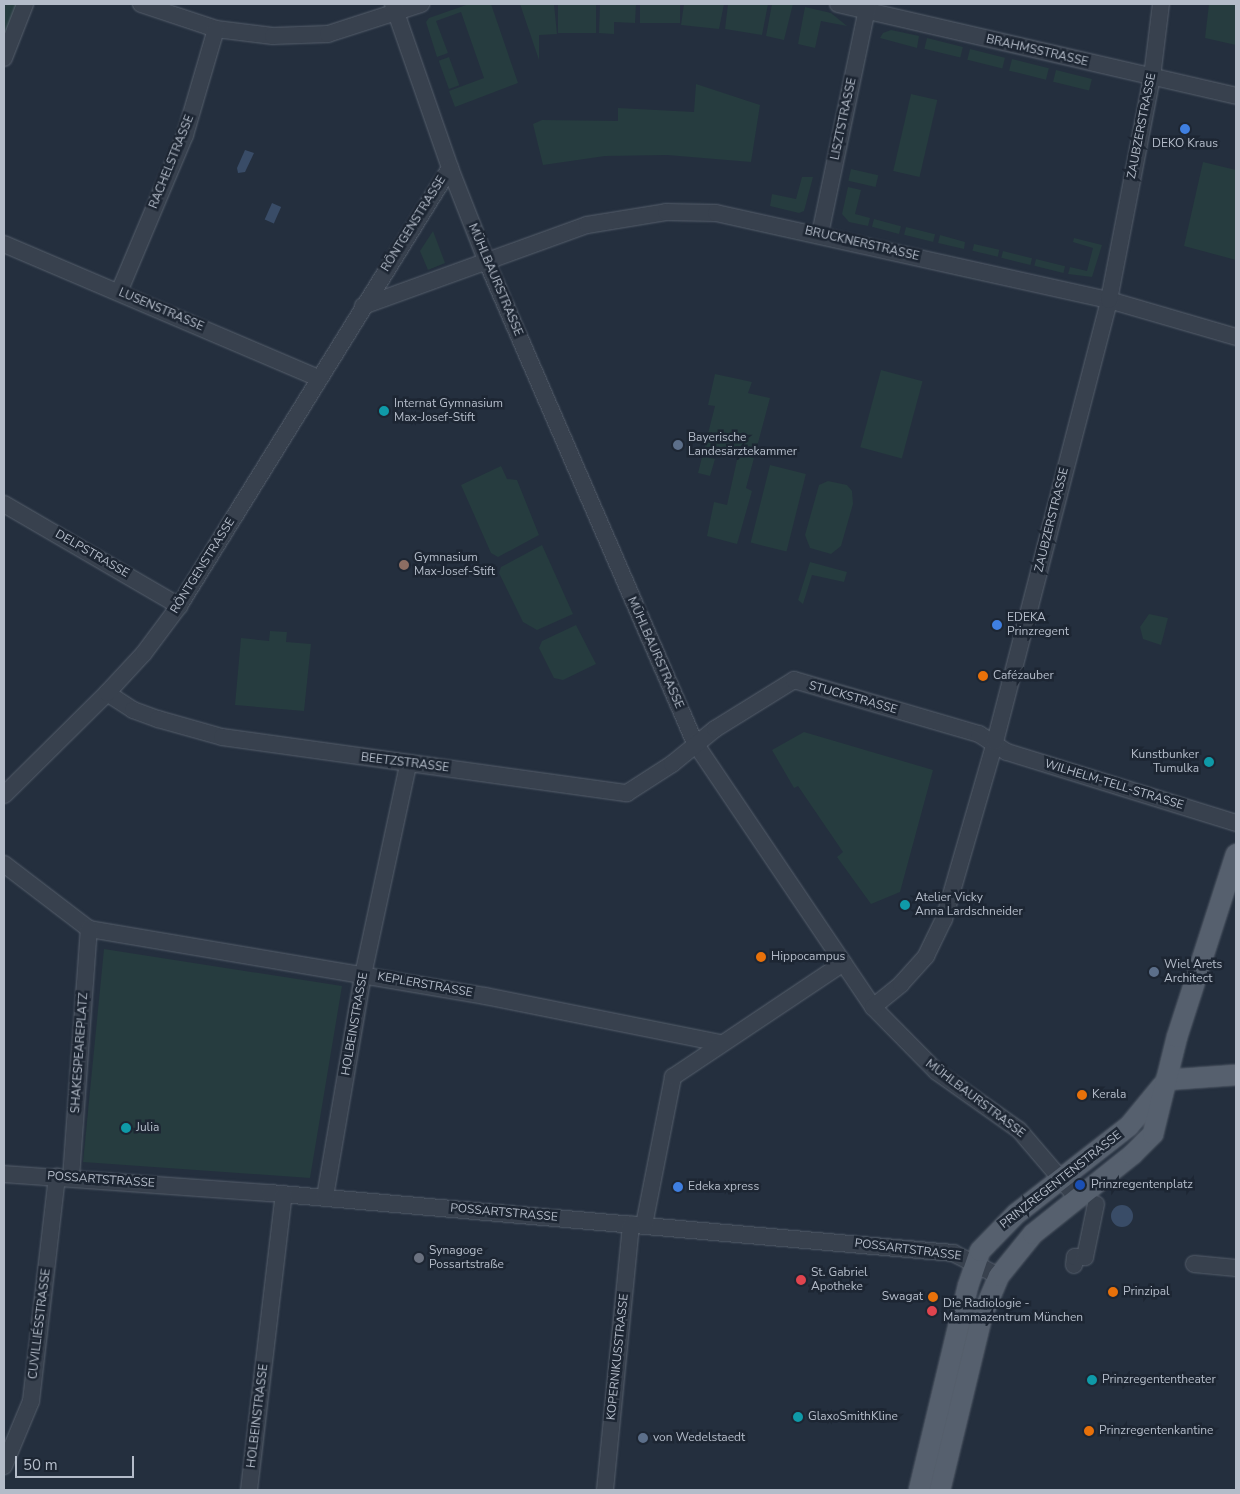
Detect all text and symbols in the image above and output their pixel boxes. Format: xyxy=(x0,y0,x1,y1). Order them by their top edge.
street label: BRAHMSSTRASSE xyxy=(985,32,1089,70)
street label: ZAUBZERSTRASSE xyxy=(1125,72,1159,180)
street label: LISZTSTRASSE xyxy=(828,77,860,161)
street label: RACHELSTRASSE xyxy=(147,113,197,211)
marker: DEKO Kraus xyxy=(1179,123,1191,135)
place label: DEKO Kraus xyxy=(1152,137,1218,151)
street label: RÖNTGENSTRASSE xyxy=(379,174,449,274)
street label: MÜHLBAURSTRASSE xyxy=(465,222,525,338)
street label: BRUCKNERSTRASSE xyxy=(803,224,921,264)
street label: LUSENSTRASSE xyxy=(116,286,206,334)
place label: Internat Gymnasium Max-Josef-Stift xyxy=(394,397,503,425)
marker: Internat Gymnasium Max-Josef-Stift xyxy=(378,405,390,417)
place label: Bayerische Landesärztekammer xyxy=(688,431,797,459)
marker: Bayerische Landesärztekammer xyxy=(672,439,684,451)
street label: ZAUBZERSTRASSE xyxy=(1032,466,1072,574)
street label: RÖNTGENSTRASSE xyxy=(168,516,238,616)
street label: DELPSTRASSE xyxy=(53,527,131,581)
place label: Gymnasium Max-Josef-Stift xyxy=(414,551,495,579)
marker: Gymnasium Max-Josef-Stift xyxy=(398,559,410,571)
street label: MÜHLBAURSTRASSE xyxy=(624,595,686,711)
place label: EDEKA Prinzregent xyxy=(1007,611,1069,639)
marker: EDEKA Prinzregent xyxy=(991,619,1003,631)
place label: Cafézauber xyxy=(993,669,1054,683)
marker: Cafézauber xyxy=(977,670,989,682)
street label: STUCKSTRASSE xyxy=(807,679,899,717)
place label: Kunstbunker Tumulka xyxy=(1131,748,1199,776)
street label: BEETZSTRASSE xyxy=(360,750,450,776)
marker: Kunstbunker Tumulka xyxy=(1203,756,1215,768)
street label: WILHELM-TELL-STRASSE xyxy=(1043,757,1185,813)
place label: Atelier Vicky Anna Lardschneider xyxy=(915,891,1023,919)
marker: Atelier Vicky Anna Lardschneider xyxy=(899,899,911,911)
place label: Hippocampus xyxy=(771,950,845,964)
marker: Hippocampus xyxy=(755,951,767,963)
place label: Wiel Arets Architect xyxy=(1164,958,1222,986)
marker: Wiel Arets Architect xyxy=(1148,966,1160,978)
street label: KEPLERSTRASSE xyxy=(376,970,474,1000)
street label: HOLBEINSTRASSE xyxy=(339,971,371,1077)
street label: SHAKESPEAREPLATZ xyxy=(69,992,91,1114)
street label: MÜHLBAURSTRASSE xyxy=(922,1057,1028,1141)
place label: Kerala xyxy=(1092,1088,1126,1102)
marker: Kerala xyxy=(1076,1089,1088,1101)
place label: Julia xyxy=(136,1121,159,1135)
marker: Julia xyxy=(120,1122,132,1134)
street label: PRINZREGENTENSTRASSE xyxy=(997,1128,1125,1232)
street label: POSSARTSTRASSE xyxy=(47,1169,155,1191)
marker: Prinzregentenplatz xyxy=(1073,1178,1087,1192)
place label: Prinzregentenplatz xyxy=(1091,1178,1193,1192)
place label: Edeka xpress xyxy=(688,1180,759,1194)
marker: Edeka xpress xyxy=(672,1181,684,1193)
street label: POSSARTSTRASSE xyxy=(450,1201,558,1225)
street label: POSSARTSTRASSE xyxy=(854,1236,962,1264)
place label: Synagoge Possartstraße xyxy=(429,1244,504,1272)
marker: Synagoge Possartstraße xyxy=(413,1252,425,1264)
place label: St. Gabriel Apotheke xyxy=(811,1266,868,1294)
street label: CUVILLIÉSSTRASSE xyxy=(26,1268,54,1380)
marker: St. Gabriel Apotheke xyxy=(795,1274,807,1286)
place label: Prinzipal xyxy=(1123,1285,1170,1299)
marker: Prinzipal xyxy=(1107,1286,1119,1298)
place label: Swagat xyxy=(882,1290,923,1304)
marker: Swagat xyxy=(927,1291,939,1303)
street label: KOPERNIKUSSTRASSE xyxy=(604,1293,632,1421)
place label: Die Radiologie - Mammazentrum München xyxy=(943,1297,1083,1325)
marker: Die Radiologie - Mammazentrum München xyxy=(925,1304,939,1318)
street label: HOLBEINSTRASSE xyxy=(244,1363,272,1469)
place label: Prinzregententheater xyxy=(1102,1373,1216,1387)
marker: Prinzregententheater xyxy=(1086,1374,1098,1386)
place label: GlaxoSmithKline xyxy=(808,1410,898,1424)
marker: GlaxoSmithKline xyxy=(792,1411,804,1423)
place label: Prinzregentenkantine xyxy=(1099,1424,1213,1438)
marker: Prinzregentenkantine xyxy=(1083,1425,1095,1437)
place label: von Wedelstaedt xyxy=(653,1431,745,1445)
marker: von Wedelstaedt xyxy=(637,1432,649,1444)
scale bar xyxy=(18,1446,136,1478)
text: 50 m xyxy=(23,1455,58,1475)

